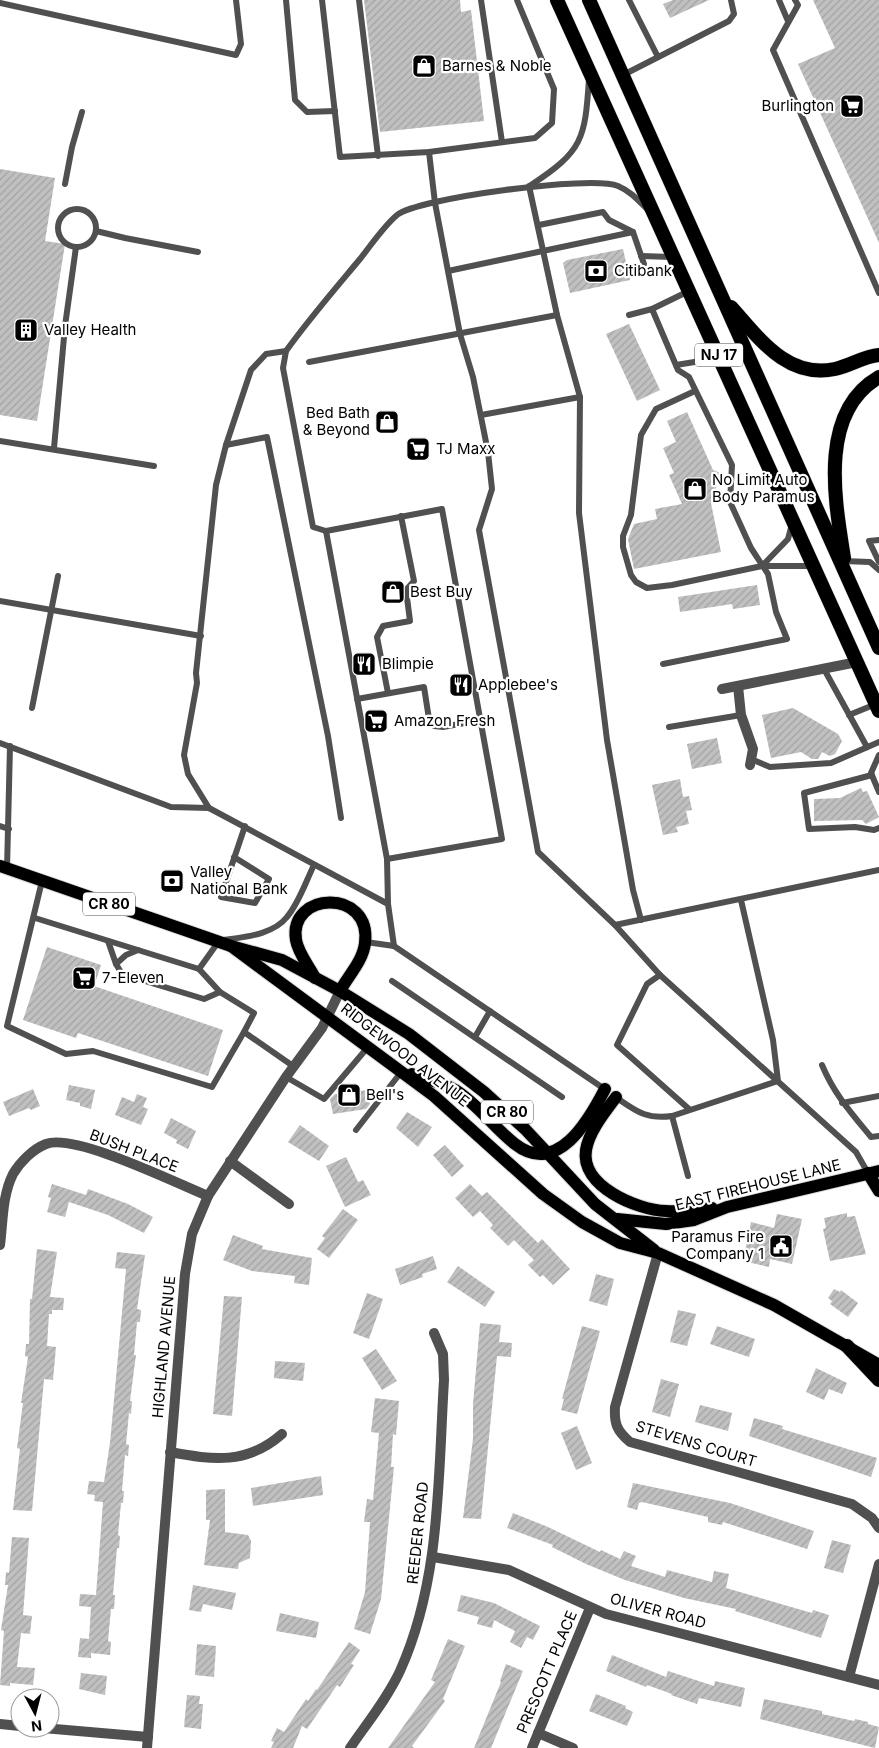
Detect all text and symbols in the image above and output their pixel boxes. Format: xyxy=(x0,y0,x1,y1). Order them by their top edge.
shop icon: Barnes & Noble xyxy=(411,53,437,79)
place label: Barnes & Noble xyxy=(442,56,552,75)
supermarket icon: Burlington xyxy=(839,93,865,119)
place label: Burlington xyxy=(761,96,834,115)
bank icon: Citibank xyxy=(583,258,609,284)
place label: Citibank xyxy=(614,261,673,280)
building icon: Valley Health xyxy=(13,317,39,343)
place label: Valley Health xyxy=(44,320,136,339)
road number: NJ 17 xyxy=(695,344,743,366)
place label: Bed Bath & Beyond xyxy=(303,403,370,439)
shop icon: Bed Bath & Beyond xyxy=(374,409,400,435)
supermarket icon: TJ Maxx xyxy=(405,436,431,462)
place label: TJ Maxx xyxy=(436,439,495,458)
place label: No Limit Auto Body Paramus xyxy=(712,470,815,506)
shop icon: No Limit Auto Body Paramus xyxy=(682,476,708,502)
shop icon: Best Buy xyxy=(380,579,406,605)
place label: Best Buy xyxy=(410,582,473,601)
restaurant icon: Blimpie xyxy=(351,651,377,677)
place label: Blimpie xyxy=(382,654,434,673)
restaurant icon: Applebee's xyxy=(448,672,474,698)
place label: Applebee's xyxy=(478,675,558,694)
supermarket icon: Amazon Fresh xyxy=(363,708,389,734)
place label: Amazon Fresh xyxy=(394,711,495,730)
place label: Valley National Bank xyxy=(190,862,288,898)
bank icon: Valley National Bank xyxy=(159,868,185,894)
road number: CR 80 xyxy=(83,892,135,916)
supermarket icon: 7-Eleven xyxy=(71,965,97,991)
place label: 7-Eleven xyxy=(102,968,164,987)
street label: RIDGEWOOD AVENUE xyxy=(337,999,473,1111)
shop icon: Bell's xyxy=(336,1082,362,1108)
place label: Bell's xyxy=(366,1085,404,1104)
road number: CR 80 xyxy=(481,1100,533,1124)
street label: BUSH PLACE xyxy=(87,1125,181,1176)
street label: EAST FIREHOUSE LANE xyxy=(673,1155,843,1214)
place label: Paramus Fire Company 1 xyxy=(671,1227,764,1263)
public building icon: Paramus Fire Company 1 xyxy=(768,1233,794,1259)
street label: HIGHLAND AVENUE xyxy=(148,1275,179,1419)
street label: STEVENS COURT xyxy=(633,1416,759,1471)
street label: REEDER ROAD xyxy=(403,1481,432,1585)
street label: OLIVER ROAD xyxy=(608,1589,708,1633)
street label: PRESCOTT PLACE xyxy=(512,1608,581,1736)
north arrow xyxy=(10,1688,60,1738)
text: N xyxy=(30,1717,43,1735)

